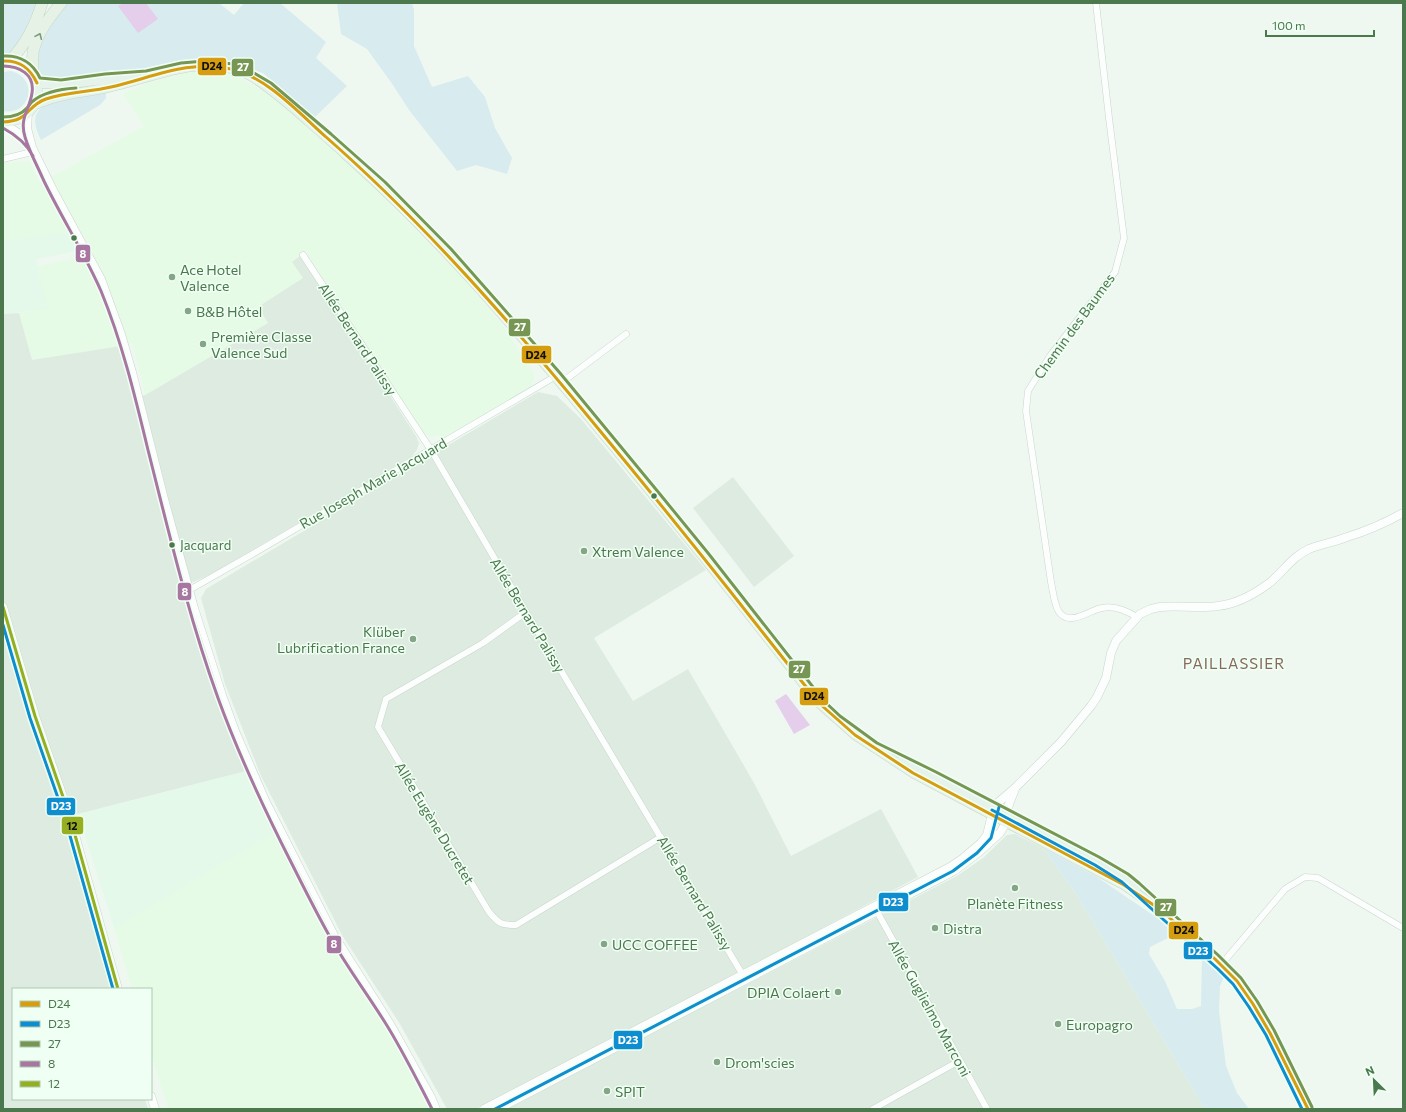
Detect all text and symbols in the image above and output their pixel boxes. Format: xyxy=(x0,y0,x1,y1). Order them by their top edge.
scale bar xyxy=(1266,12,1374,38)
text: 100 m xyxy=(1272,18,1306,32)
one-way arrow xyxy=(34,33,42,41)
line badge: D24 xyxy=(197,57,227,76)
line badge: 27 xyxy=(231,58,254,77)
text: D24 xyxy=(202,59,223,72)
text: 27 xyxy=(237,60,249,73)
unlabelled marker xyxy=(69,233,79,243)
line badge: 8 xyxy=(75,244,91,263)
text: 8 xyxy=(80,247,87,260)
place label: Ace Hotel Valence xyxy=(180,261,242,294)
street label: Chemin des Baumes xyxy=(1030,270,1118,382)
marker: Ace Hotel Valence xyxy=(167,272,177,282)
street label: Allée Bernard Palissy xyxy=(315,280,401,398)
place label: B&B Hôtel xyxy=(196,303,262,320)
marker: B&B Hôtel xyxy=(183,306,193,316)
line badge: 27 xyxy=(508,318,531,337)
text: 27 xyxy=(514,320,526,333)
place label: Première Classe Valence Sud xyxy=(211,328,312,361)
marker: Première Classe Valence Sud xyxy=(198,339,208,349)
line badge: D24 xyxy=(521,345,552,364)
text: D24 xyxy=(526,348,547,361)
street label: Rue Joseph Marie Jacquard xyxy=(296,434,450,532)
unlabelled marker xyxy=(649,491,659,501)
place label: Jacquard xyxy=(180,537,231,553)
marker: Jacquard xyxy=(167,540,177,550)
place label: Xtrem Valence xyxy=(592,543,684,560)
marker: Xtrem Valence xyxy=(579,546,589,556)
street label: Allée Bernard Palissy xyxy=(487,555,569,675)
line badge: 8 xyxy=(177,582,192,601)
text: 8 xyxy=(182,585,189,598)
place label: Klüber Lubrification France xyxy=(277,623,405,656)
marker: Klüber Lubrification France xyxy=(408,634,418,644)
district label: PAILLASSIER xyxy=(1183,654,1285,672)
line badge: 27 xyxy=(788,660,811,679)
text: 27 xyxy=(793,662,805,675)
line badge: D24 xyxy=(799,687,829,706)
text: D24 xyxy=(804,689,825,702)
street label: Allée Eugène Ducretet xyxy=(392,759,478,887)
line badge: D23 xyxy=(46,797,76,816)
text: D23 xyxy=(51,799,71,812)
line badge: 12 xyxy=(61,816,84,835)
text: 12 xyxy=(66,819,78,832)
street label: Allée Bernard Palissy xyxy=(654,833,736,953)
marker: Planète Fitness xyxy=(1010,883,1020,893)
line badge: D23 xyxy=(878,892,909,912)
text: D23 xyxy=(883,895,903,908)
place label: Planète Fitness xyxy=(967,895,1063,912)
line badge: 27 xyxy=(1154,898,1177,917)
text: 27 xyxy=(1160,900,1172,913)
place label: Distra xyxy=(943,920,982,937)
line badge: D24 xyxy=(1168,921,1199,940)
marker: Distra xyxy=(930,923,940,933)
text: D24 xyxy=(1174,923,1195,936)
line badge: 8 xyxy=(326,935,342,954)
place label: UCC COFFEE xyxy=(612,936,698,953)
street label: Allée Guglielmo Marconi xyxy=(885,936,975,1080)
text: 8 xyxy=(331,937,338,950)
marker: UCC COFFEE xyxy=(599,939,609,949)
line badge: D23 xyxy=(1183,941,1213,960)
text: D23 xyxy=(1188,944,1208,957)
place label: DPIA Colaert xyxy=(747,984,830,1001)
marker: DPIA Colaert xyxy=(833,987,843,997)
legend xyxy=(12,988,152,1100)
text: D24 xyxy=(48,996,71,1010)
text: D23 xyxy=(48,1016,70,1030)
place label: Europagro xyxy=(1066,1016,1133,1033)
marker: Europagro xyxy=(1053,1019,1063,1029)
line badge: D23 xyxy=(613,1030,643,1050)
text: D23 xyxy=(618,1033,638,1046)
text: 27 xyxy=(48,1036,61,1050)
place label: Drom'scies xyxy=(725,1054,795,1071)
text: 8 xyxy=(48,1056,55,1070)
marker: Drom'scies xyxy=(712,1057,722,1067)
north arrow xyxy=(1354,1060,1394,1100)
text: N xyxy=(1363,1063,1376,1078)
text: 12 xyxy=(48,1076,60,1090)
place label: SPIT xyxy=(615,1083,645,1100)
marker: SPIT xyxy=(602,1086,612,1096)

